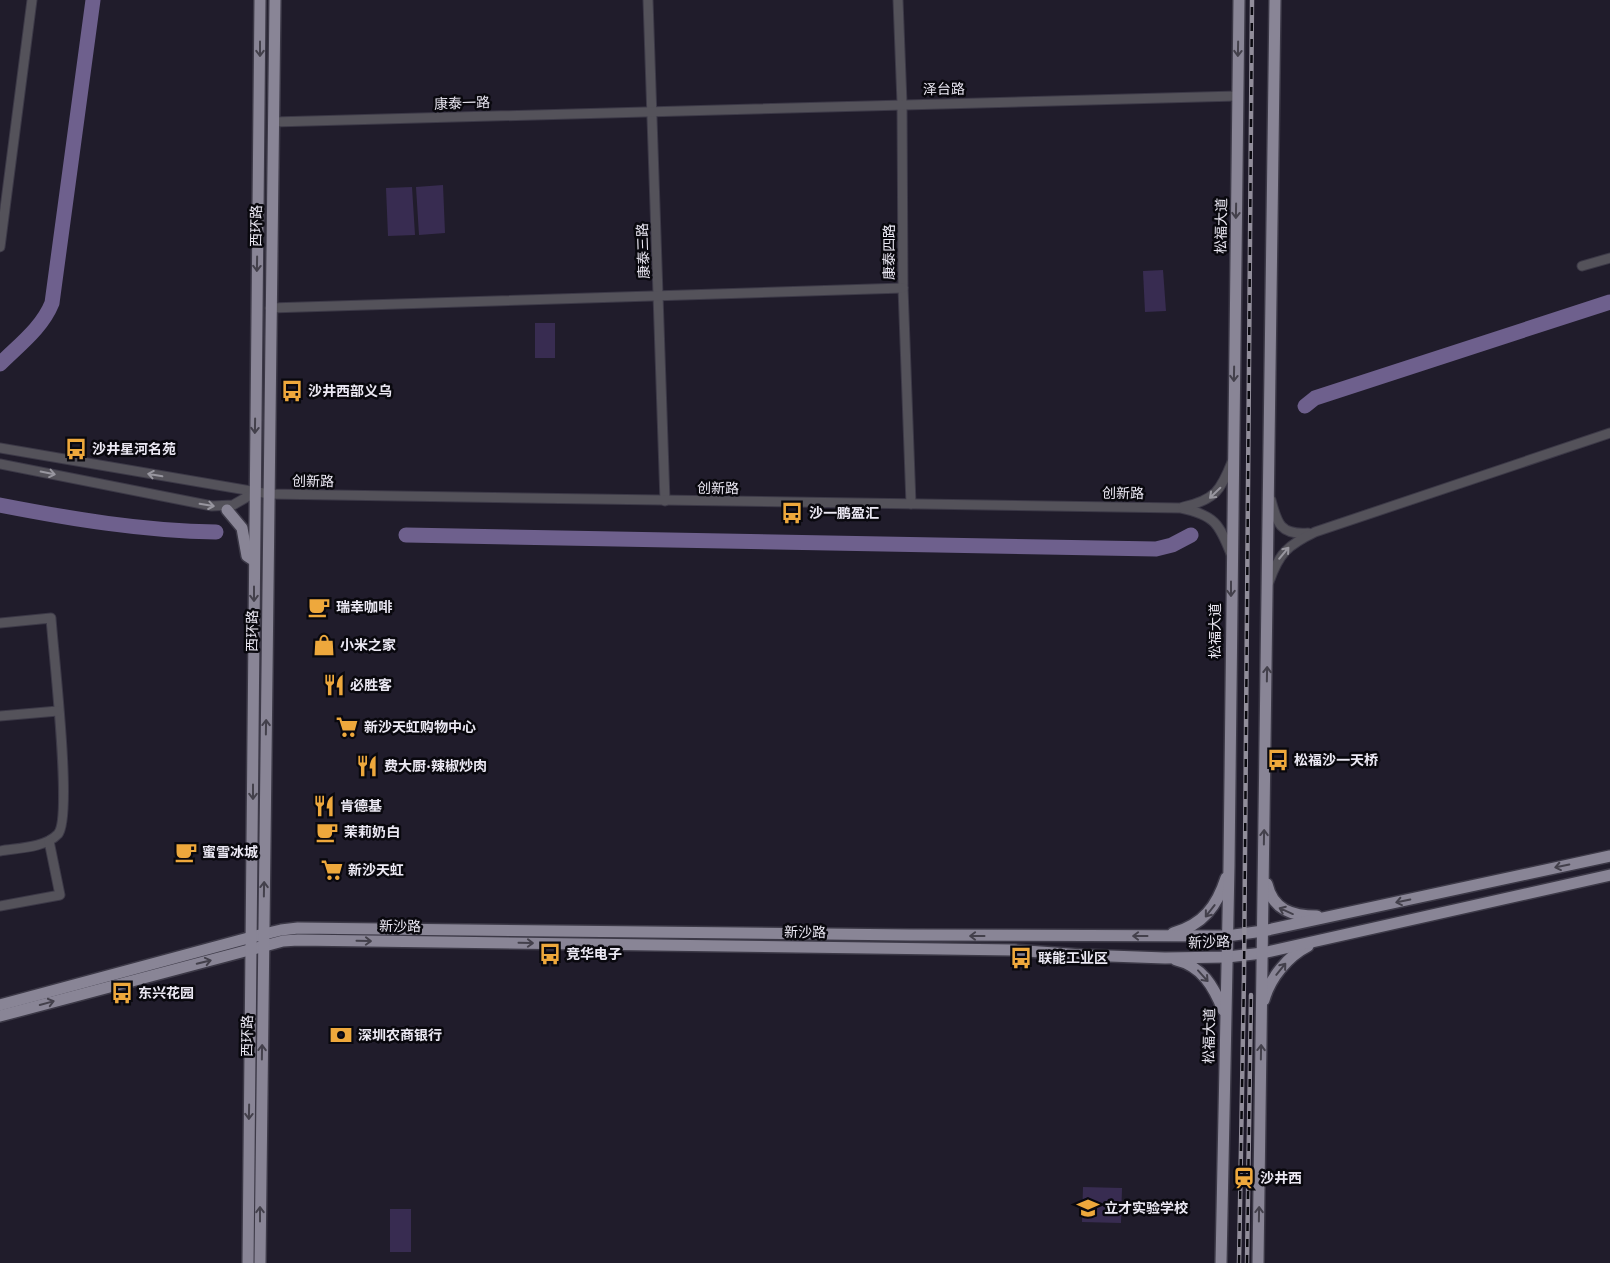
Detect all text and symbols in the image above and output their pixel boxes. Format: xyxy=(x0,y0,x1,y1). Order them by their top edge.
one-way arrow xyxy=(255,40,265,56)
one-way arrow xyxy=(1233,40,1243,56)
street label: 泽台路 xyxy=(923,80,965,98)
street label: 康泰一路 xyxy=(434,93,490,113)
street label: 松福大道 xyxy=(1212,198,1230,254)
one-way arrow xyxy=(1231,202,1241,219)
street label: 西环路 xyxy=(247,205,265,247)
street label: 康泰三路 xyxy=(633,223,653,279)
street label: 康泰四路 xyxy=(880,224,898,280)
one-way arrow xyxy=(252,255,262,271)
one-way arrow xyxy=(1229,365,1239,381)
bus stop icon: 沙井西部义乌 xyxy=(279,378,305,404)
place label: 沙井西部义乌 xyxy=(308,382,392,400)
one-way arrow xyxy=(250,418,260,434)
bus stop icon: 沙井星河名苑 xyxy=(63,436,89,462)
place label: 沙井星河名苑 xyxy=(92,440,176,458)
one-way arrow xyxy=(40,469,56,478)
one-way arrow xyxy=(147,470,163,480)
street label: 创新路 xyxy=(292,472,334,490)
street label: 创新路 xyxy=(697,479,739,497)
street label: 创新路 xyxy=(1102,484,1144,502)
one-way arrow xyxy=(1208,487,1221,499)
one-way arrow xyxy=(199,500,215,510)
bus stop icon: 沙一鹏盈汇 xyxy=(779,500,805,526)
place label: 沙一鹏盈汇 xyxy=(809,504,879,522)
one-way arrow xyxy=(1278,546,1290,559)
one-way arrow xyxy=(1226,580,1236,596)
one-way arrow xyxy=(249,586,259,602)
cafe icon: 瑞幸咖啡 xyxy=(306,594,332,620)
place label: 瑞幸咖啡 xyxy=(336,598,393,616)
street label: 松福大道 xyxy=(1206,603,1224,659)
street label: 西环路 xyxy=(243,610,261,652)
shop icon: 小米之家 xyxy=(311,632,337,658)
place label: 小米之家 xyxy=(340,636,396,654)
one-way arrow xyxy=(1262,667,1272,683)
restaurant icon: 必胜客 xyxy=(321,672,347,698)
place label: 必胜客 xyxy=(350,676,392,694)
supermarket icon: 新沙天虹购物中心 xyxy=(334,714,360,740)
place label: 新沙天虹购物中心 xyxy=(364,718,476,736)
one-way arrow xyxy=(261,719,271,736)
bus stop icon: 松福沙一天桥 xyxy=(1265,747,1291,773)
place label: 松福沙一天桥 xyxy=(1294,751,1378,769)
restaurant icon: 费大厨·辣椒炒肉 xyxy=(354,753,380,779)
place label: 费大厨·辣椒炒肉 xyxy=(384,757,487,775)
one-way arrow xyxy=(248,783,257,799)
restaurant icon: 肯德基 xyxy=(311,793,337,819)
place label: 肯德基 xyxy=(340,797,382,815)
cafe icon: 茉莉奶白 xyxy=(314,819,340,845)
place label: 茉莉奶白 xyxy=(344,823,400,841)
one-way arrow xyxy=(1260,829,1269,845)
cafe icon: 蜜雪冰城 xyxy=(173,839,199,865)
place label: 蜜雪冰城 xyxy=(202,843,258,861)
supermarket icon: 新沙天虹 xyxy=(319,857,345,883)
place label: 新沙天虹 xyxy=(348,861,404,879)
one-way arrow xyxy=(1555,862,1571,871)
one-way arrow xyxy=(259,882,269,898)
one-way arrow xyxy=(1396,897,1412,906)
one-way arrow xyxy=(1205,904,1215,918)
one-way arrow xyxy=(1279,905,1294,915)
street label: 新沙路 xyxy=(379,917,421,935)
street label: 新沙路 xyxy=(784,923,826,941)
one-way arrow xyxy=(969,931,986,941)
one-way arrow xyxy=(1132,931,1148,941)
street label: 新沙路 xyxy=(1188,932,1230,952)
one-way arrow xyxy=(356,936,372,946)
one-way arrow xyxy=(518,938,534,948)
bus stop icon: 竞华电子 xyxy=(537,941,563,967)
place label: 竞华电子 xyxy=(566,945,622,963)
bus stop icon: 联能工业区 xyxy=(1008,945,1034,971)
place label: 联能工业区 xyxy=(1038,949,1108,967)
one-way arrow xyxy=(196,957,212,966)
one-way arrow xyxy=(1276,963,1287,976)
one-way arrow xyxy=(1197,970,1209,983)
bus stop icon: 东兴花园 xyxy=(109,980,135,1006)
place label: 东兴花园 xyxy=(138,984,194,1002)
one-way arrow xyxy=(39,998,55,1008)
street label: 松福大道 xyxy=(1200,1008,1218,1064)
street label: 西环路 xyxy=(238,1015,256,1057)
bank icon: 深圳农商银行 xyxy=(328,1022,354,1048)
place label: 深圳农商银行 xyxy=(358,1026,442,1044)
one-way arrow xyxy=(257,1044,267,1060)
one-way arrow xyxy=(1256,1044,1266,1060)
one-way arrow xyxy=(244,1103,254,1119)
station icon: 沙井西 xyxy=(1231,1165,1257,1191)
place label: 沙井西 xyxy=(1260,1169,1302,1187)
school or university icon: 立才实验学校 xyxy=(1075,1195,1101,1221)
place label: 立才实验学校 xyxy=(1104,1199,1188,1217)
one-way arrow xyxy=(255,1207,265,1223)
one-way arrow xyxy=(1254,1207,1264,1223)

